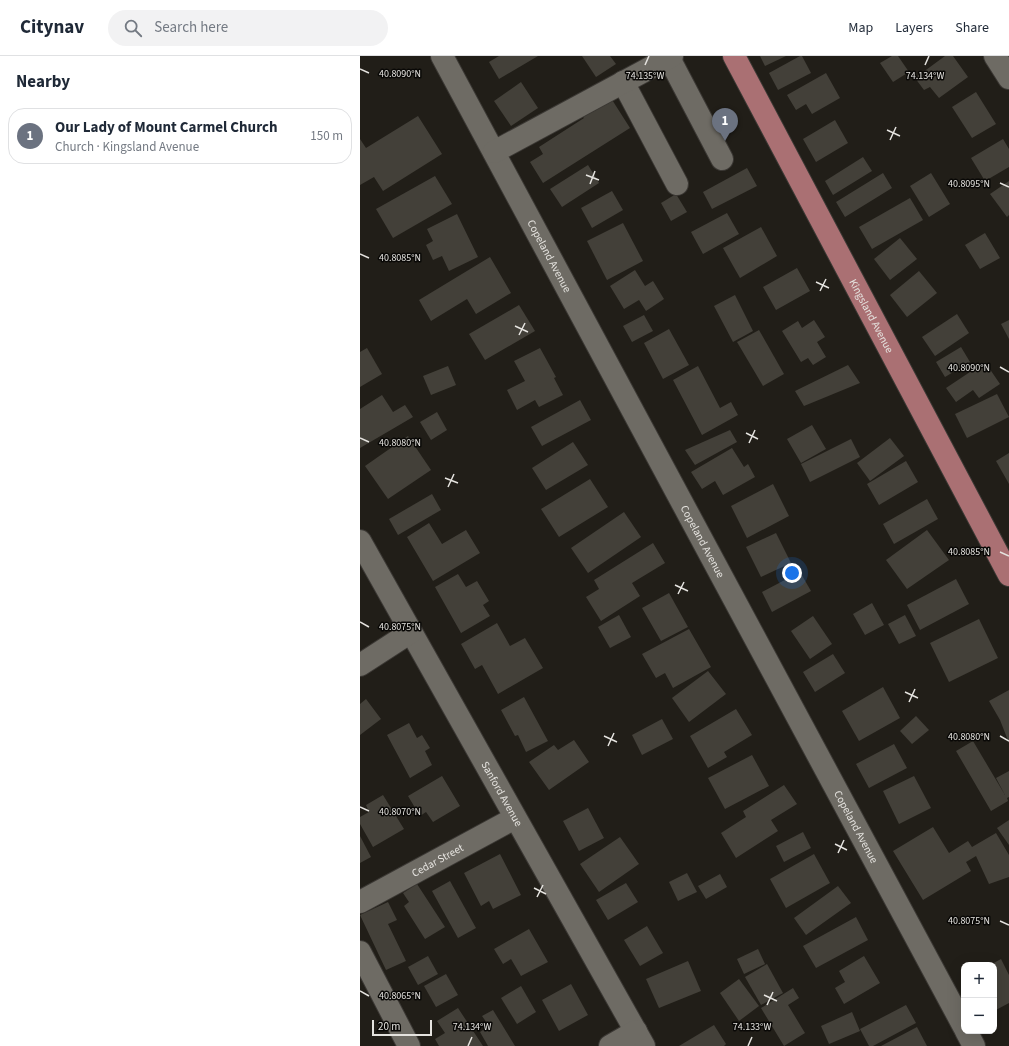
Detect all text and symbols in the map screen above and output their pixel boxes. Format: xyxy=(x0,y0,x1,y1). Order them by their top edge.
search box xyxy=(108,10,388,46)
text: Citynav xyxy=(20,14,84,41)
icon: search xyxy=(122,17,144,39)
text: Search here xyxy=(154,17,228,38)
text: Map xyxy=(848,18,873,38)
text: Layers xyxy=(895,18,933,38)
text: Share xyxy=(955,18,989,38)
text: 40.8090°N xyxy=(379,67,421,81)
text: 74.135°W xyxy=(626,69,664,83)
text: 74.134°W xyxy=(906,69,944,83)
text: Nearby xyxy=(16,70,70,94)
pin: 1 xyxy=(712,108,738,141)
text: Our Lady of Mount Carmel Church xyxy=(55,117,278,138)
text: 1 xyxy=(27,127,33,145)
text: 150 m xyxy=(310,127,343,145)
text: Church · Kingsland Avenue xyxy=(55,138,199,156)
text: 40.8095°N xyxy=(948,177,990,191)
street label: Copeland Avenue xyxy=(524,217,575,295)
text: 40.8085°N xyxy=(379,251,421,265)
street label: Kingsland Avenue xyxy=(846,276,898,356)
text: 40.8090°N xyxy=(948,361,990,375)
text: 40.8080°N xyxy=(379,436,421,450)
street label: Copeland Avenue xyxy=(677,502,729,581)
text: 40.8085°N xyxy=(948,545,990,559)
your location xyxy=(782,563,802,583)
text: 40.8075°N xyxy=(379,620,421,634)
text: 40.8080°N xyxy=(948,730,990,744)
street label: Sanford Avenue xyxy=(478,758,527,830)
street label: Copeland Avenue xyxy=(831,788,882,866)
text: 40.8070°N xyxy=(379,805,421,819)
street label: Cedar Street xyxy=(409,840,466,880)
text: 40.8075°N xyxy=(948,914,990,928)
map controls xyxy=(961,962,997,1034)
button: + xyxy=(961,962,997,998)
text: 40.8065°N xyxy=(379,989,421,1003)
button: − xyxy=(961,998,997,1034)
scale bar xyxy=(372,1018,432,1037)
text: 20 m xyxy=(378,1019,400,1034)
text: 74.134°W xyxy=(453,1020,491,1034)
text: 74.133°W xyxy=(733,1020,771,1034)

